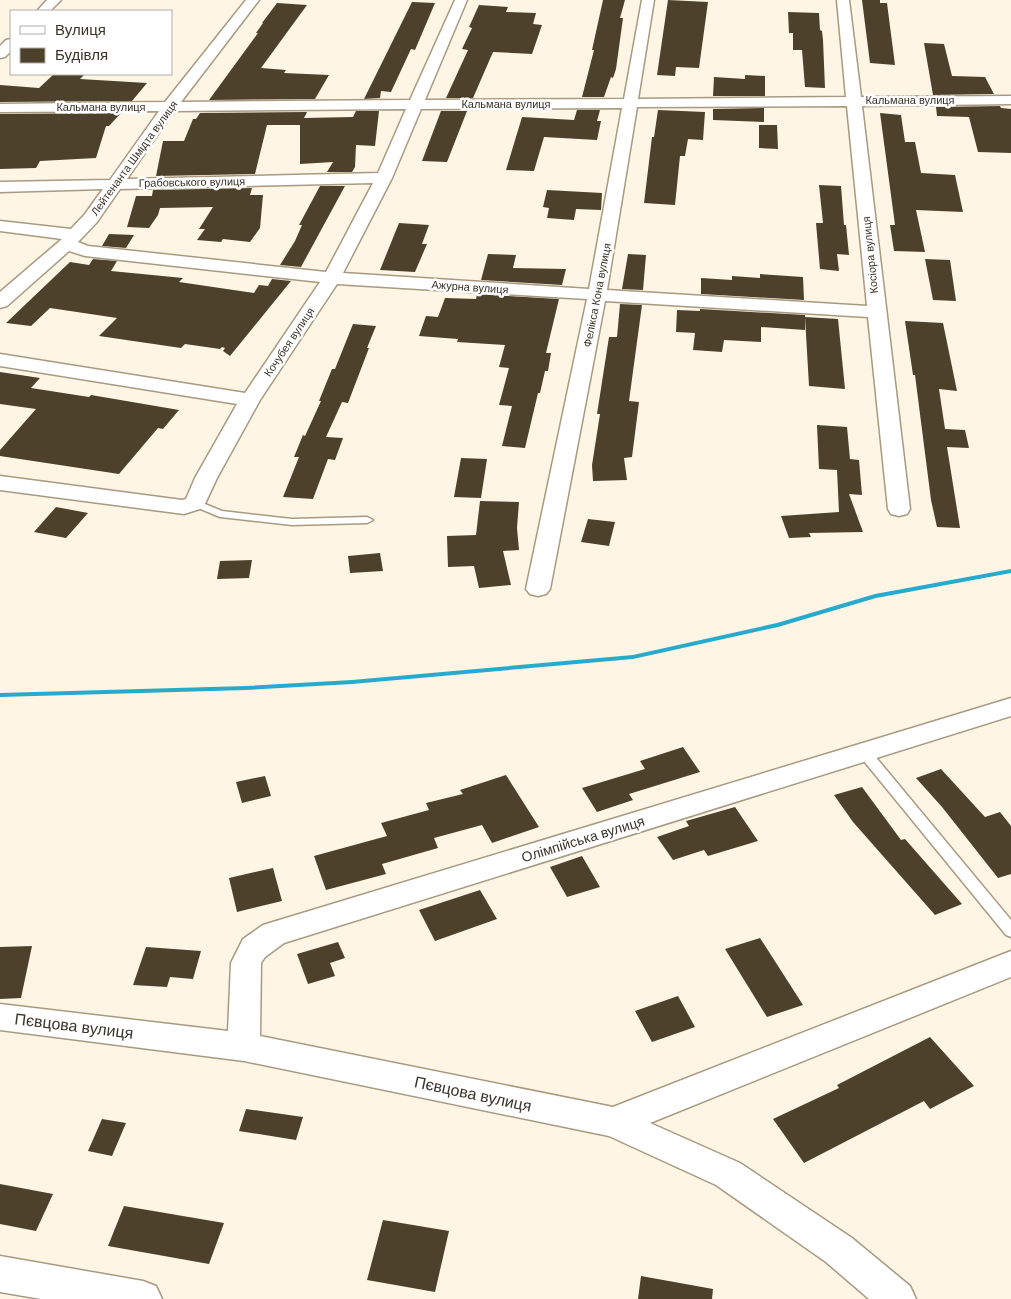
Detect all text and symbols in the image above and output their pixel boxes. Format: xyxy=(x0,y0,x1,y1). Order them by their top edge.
legend xyxy=(10,10,172,75)
text: Вулиця xyxy=(55,20,106,40)
text: Будівля xyxy=(55,45,108,65)
street label: Кальмана вулиця xyxy=(865,93,955,107)
street label: Кальмана вулиця xyxy=(461,97,551,111)
street label: Лейтенанта Шмідта вулиця xyxy=(88,98,181,218)
street label: Кальмана вулиця xyxy=(56,100,146,114)
street label: Грабовського вулиця xyxy=(139,174,245,190)
street label: Косіора вулиця xyxy=(859,216,881,294)
street label: Фелікса Кона вулиця xyxy=(580,242,614,348)
street label: Ажурна вулиця xyxy=(431,277,509,297)
street label: Кочубея вулиця xyxy=(261,305,317,379)
street label: Олімпійська вулиця xyxy=(519,812,647,866)
street label: Пєвцова вулиця xyxy=(13,1008,135,1044)
street label: Пєвцова вулиця xyxy=(412,1071,534,1117)

